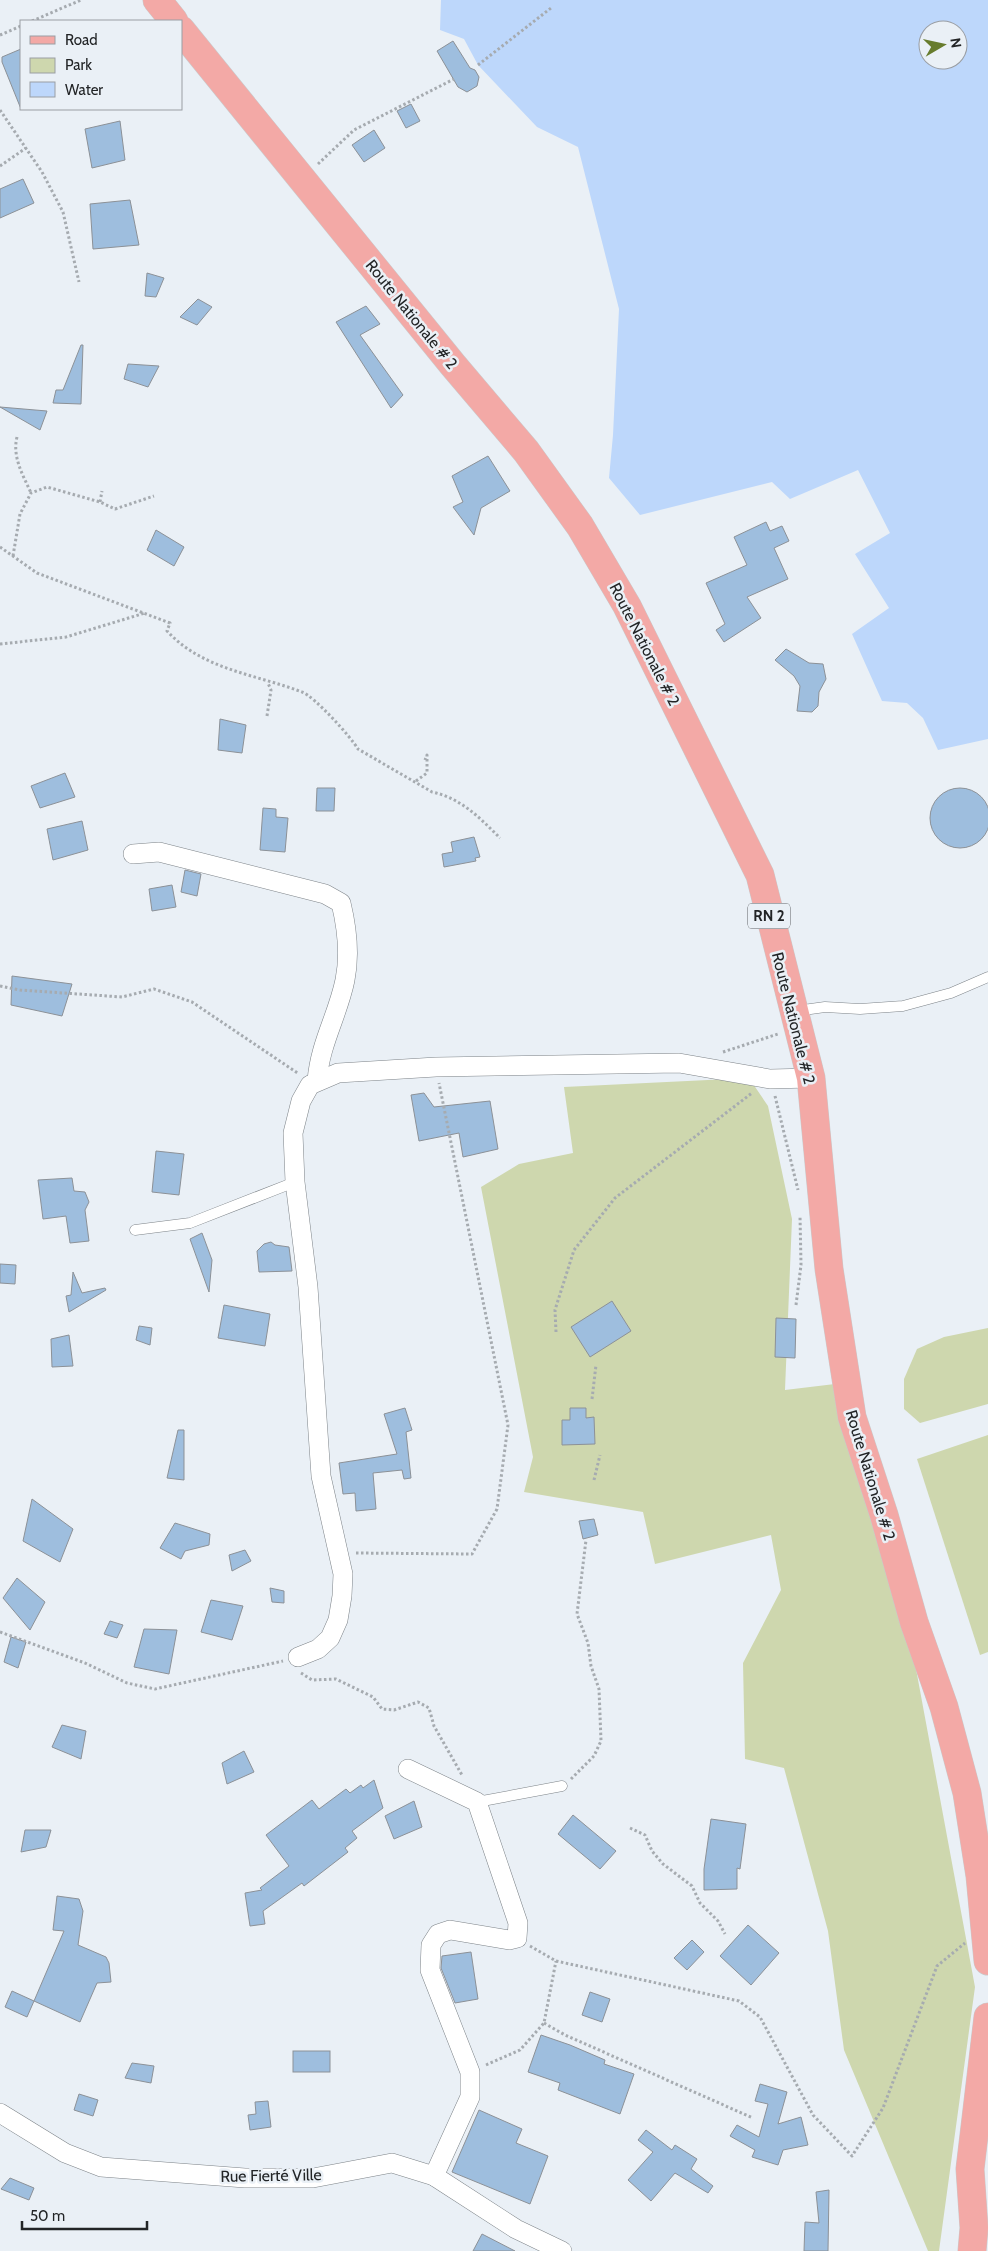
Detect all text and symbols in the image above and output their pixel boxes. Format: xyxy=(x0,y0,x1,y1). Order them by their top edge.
legend xyxy=(20,20,182,110)
north arrow xyxy=(918,20,968,70)
text: Road xyxy=(65,31,98,49)
text: N xyxy=(946,37,966,49)
text: Park xyxy=(65,56,92,74)
text: Water xyxy=(65,81,103,99)
street label: Route Nationale # 2 xyxy=(362,256,462,373)
street label: Route Nationale # 2 xyxy=(605,580,684,709)
road number: RN 2 xyxy=(748,904,790,928)
street label: Route Nationale # 2 xyxy=(768,950,819,1086)
street label: Route Nationale # 2 xyxy=(842,1408,899,1543)
street label: Rue Fierté Ville xyxy=(220,2165,322,2186)
scale bar xyxy=(22,2198,148,2230)
text: 50 m xyxy=(30,2207,65,2225)

